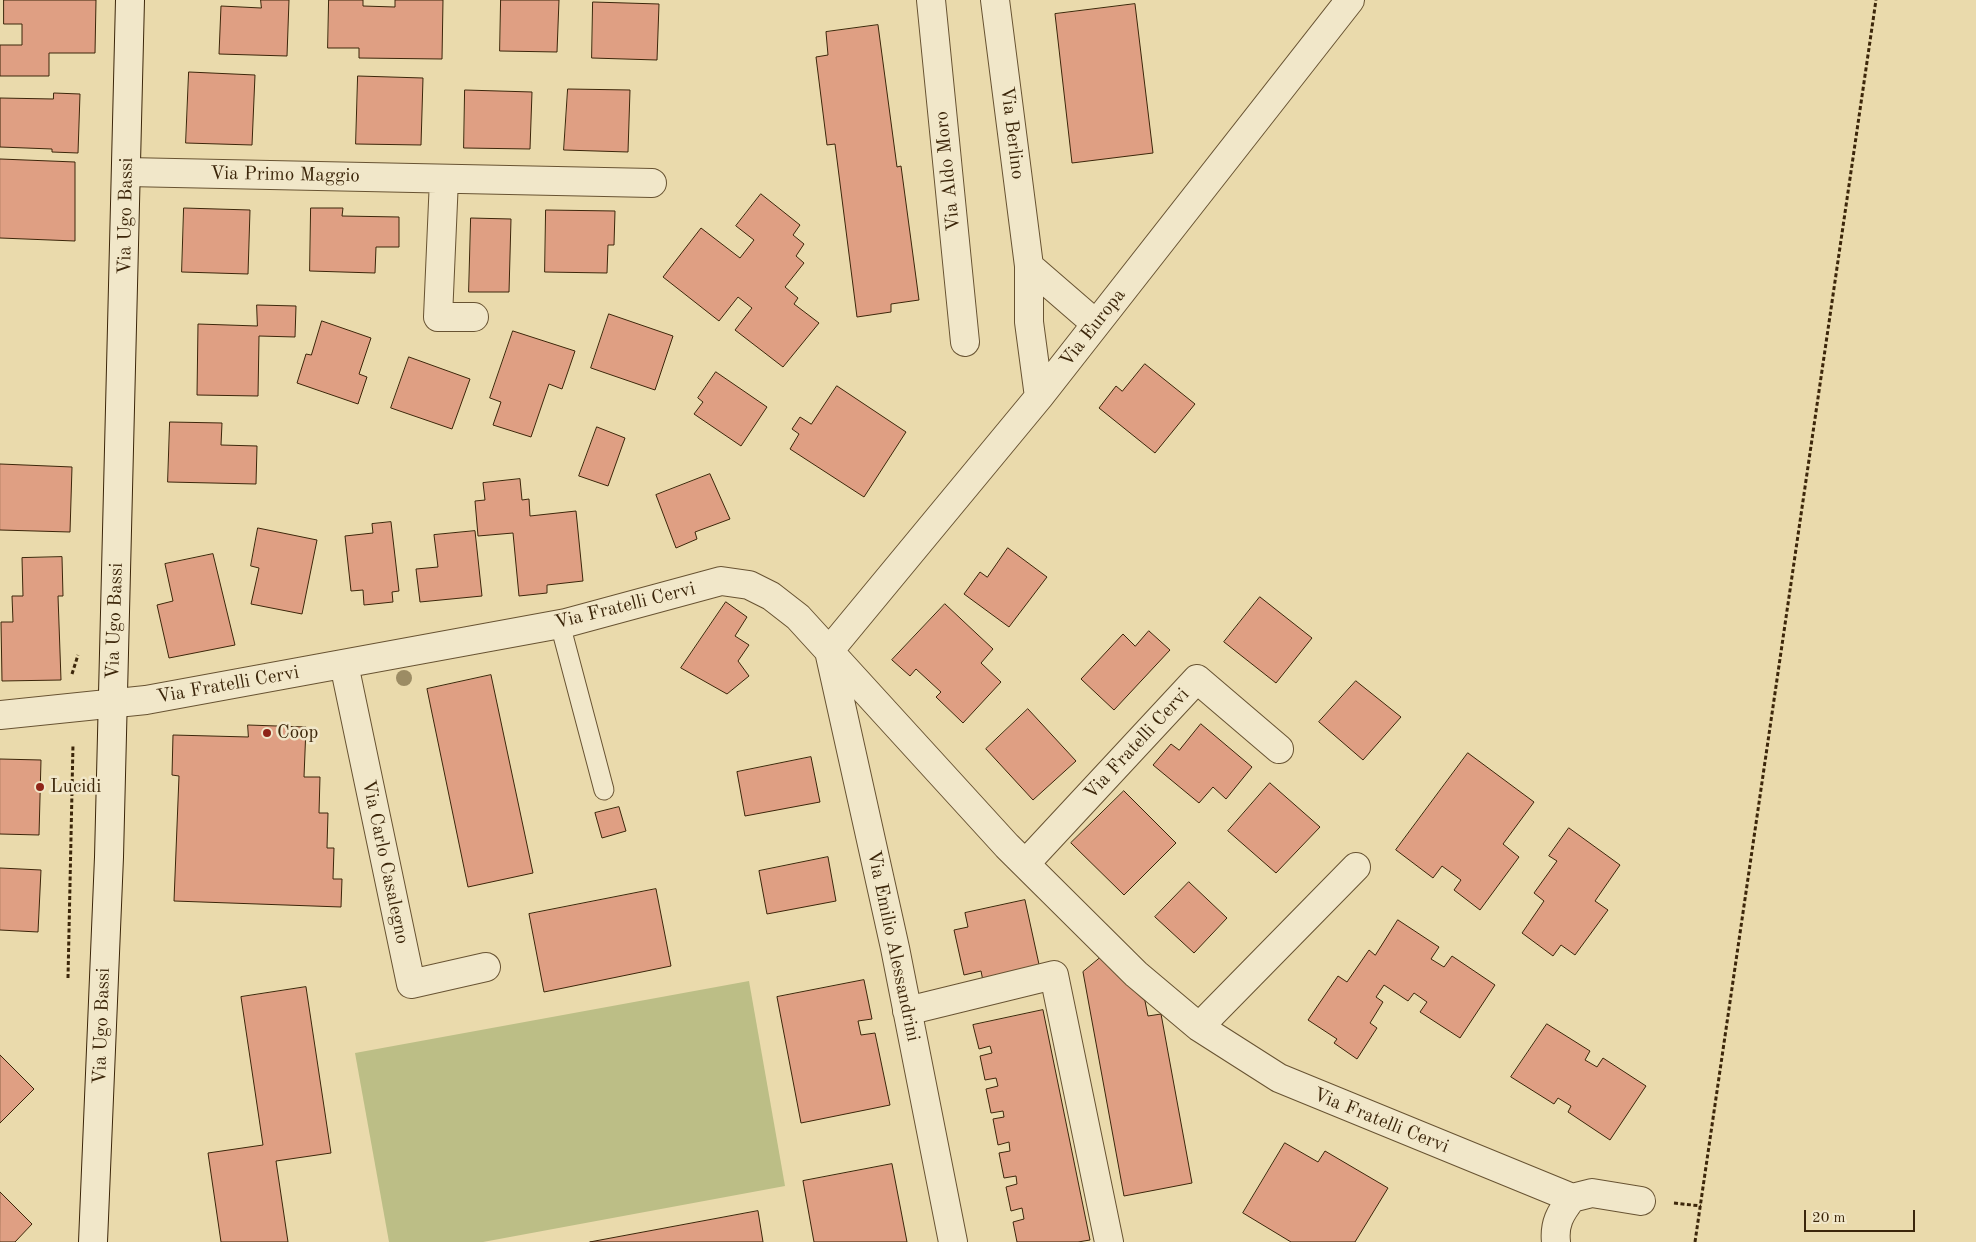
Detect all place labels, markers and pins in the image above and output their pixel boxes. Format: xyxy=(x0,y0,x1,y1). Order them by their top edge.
place label: Coop xyxy=(277,722,318,744)
marker: Coop xyxy=(261,727,273,739)
place label: Lucidi xyxy=(50,776,101,798)
marker: Lucidi xyxy=(34,781,46,793)

